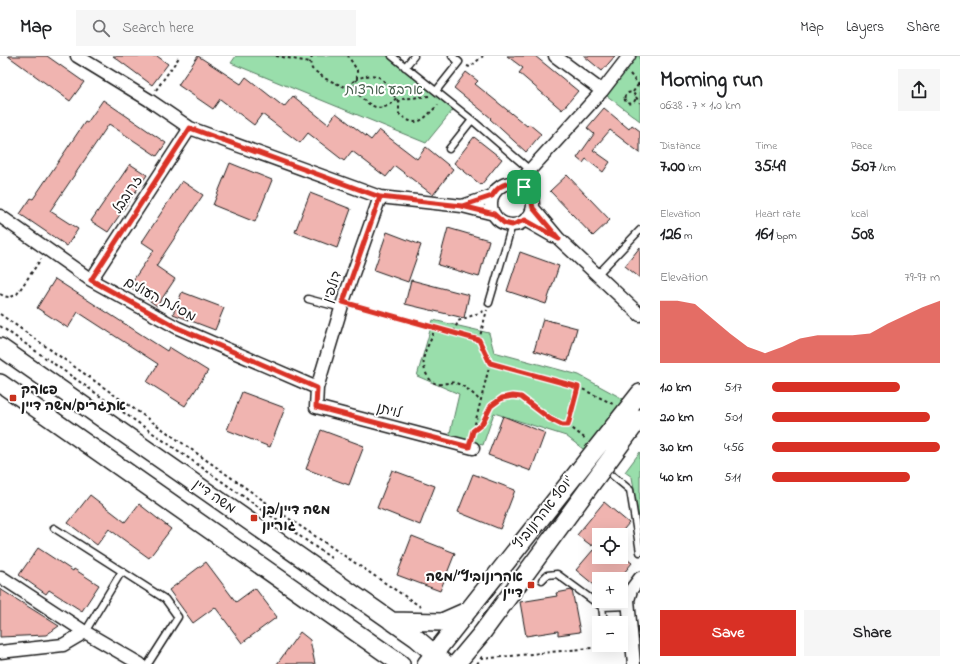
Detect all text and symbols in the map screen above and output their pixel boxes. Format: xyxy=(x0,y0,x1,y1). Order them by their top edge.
search box xyxy=(76,10,356,46)
text: Map xyxy=(20,14,52,41)
icon: search xyxy=(90,17,112,39)
text: Search here xyxy=(122,17,194,39)
text: Map xyxy=(800,17,824,38)
text: Layers xyxy=(846,17,884,38)
text: Share xyxy=(906,17,940,38)
text: Morning run xyxy=(660,65,763,97)
button: share xyxy=(898,69,940,111)
park label: ארבע ארצות xyxy=(344,80,423,101)
text: 06:38 · 7 × 1.0 km xyxy=(660,96,741,115)
text: Distance xyxy=(660,138,701,154)
text: Time xyxy=(755,138,777,154)
text: Pace xyxy=(851,138,872,154)
text: 7.00 xyxy=(660,154,685,179)
text: 35:49 xyxy=(755,154,786,179)
text: 5:07 xyxy=(851,154,876,179)
text: km xyxy=(685,160,701,176)
text: /km xyxy=(876,160,896,176)
pin xyxy=(507,170,541,204)
street label: זרובבל xyxy=(108,172,148,218)
icon: arrive xyxy=(513,176,535,198)
text: Elevation xyxy=(660,206,700,222)
text: Heart rate xyxy=(755,206,800,222)
text: kcal xyxy=(851,206,868,222)
text: 126 xyxy=(660,222,681,247)
text: 161 xyxy=(755,222,774,247)
text: 508 xyxy=(851,222,874,247)
text: m xyxy=(681,228,693,244)
text: bpm xyxy=(774,228,797,244)
street label: דולפין xyxy=(318,268,348,306)
text: Elevation xyxy=(660,268,708,287)
text: 79–97 m xyxy=(904,268,940,287)
street label: מסילת העולים xyxy=(120,272,200,328)
text: 1.0 km xyxy=(660,378,691,397)
text: 5:17 xyxy=(724,378,742,397)
place label: פארק אתגרים/משה דיין xyxy=(21,380,126,417)
marker: פארק אתגרים/משה דיין xyxy=(8,393,18,403)
street label: לויתן xyxy=(374,398,405,425)
text: 2.0 km xyxy=(660,408,694,427)
text: 5:01 xyxy=(724,408,742,427)
text: 3.0 km xyxy=(660,438,693,457)
text: 4:56 xyxy=(724,438,744,457)
text: 4.0 km xyxy=(660,468,693,487)
text: 5:11 xyxy=(724,468,741,487)
street label: יוסף אהרונוביץ' xyxy=(509,472,580,554)
street label: משה דיין xyxy=(188,475,240,519)
place label: משה דיין/בן גוריון xyxy=(262,500,330,537)
marker: משה דיין/בן גוריון xyxy=(249,513,259,523)
map controls xyxy=(592,528,628,652)
button: locate xyxy=(592,528,628,564)
place label: אהרונוביץ׳/משה דיין xyxy=(426,567,523,604)
button: + xyxy=(592,572,628,608)
marker: אהרונוביץ׳/משה דיין xyxy=(526,580,536,590)
button: Save xyxy=(660,610,796,656)
button: Share xyxy=(804,610,940,656)
button: − xyxy=(592,616,628,652)

